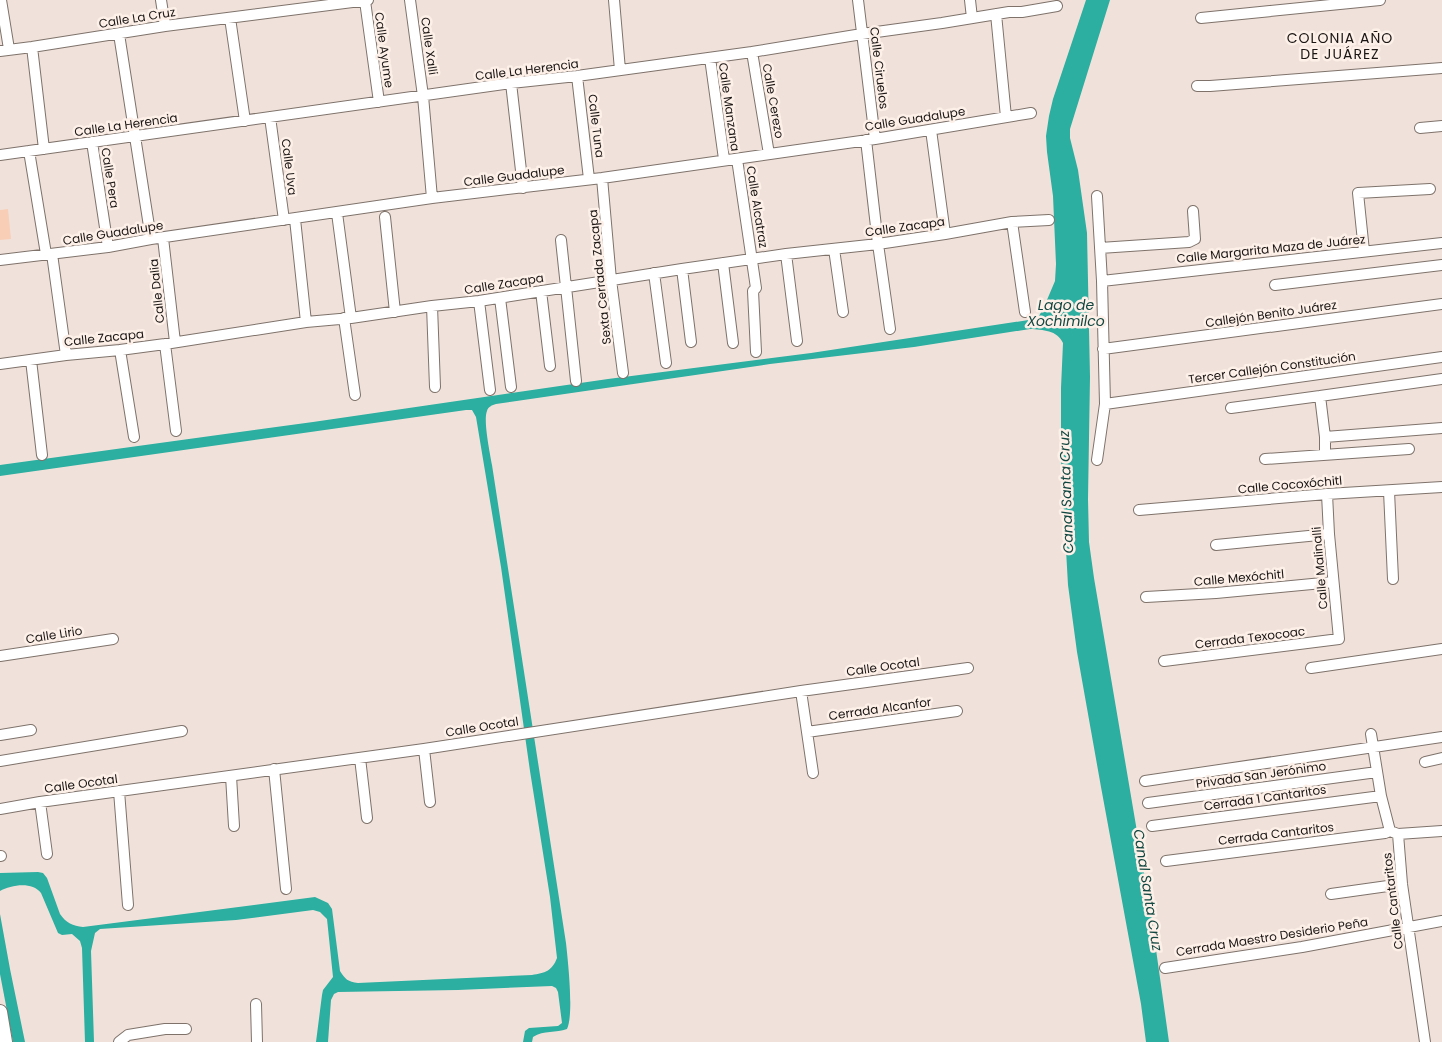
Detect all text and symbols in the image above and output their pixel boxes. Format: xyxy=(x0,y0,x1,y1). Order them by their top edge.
street label: Calle La Cruz xyxy=(97,3,176,32)
street label: Calle Ayume xyxy=(371,11,398,89)
street label: Calle Xalli xyxy=(417,16,442,76)
street label: Calle Ciruelos xyxy=(866,26,893,110)
district label: COLONIA AÑO DE JUÁREZ xyxy=(1287,28,1393,64)
street label: Calle La Herencia xyxy=(474,55,580,84)
street label: Calle Manzana xyxy=(715,61,744,152)
street label: Calle Cerezo xyxy=(759,62,788,140)
street label: Calle Tuna xyxy=(584,93,609,159)
street label: Calle Guadalupe xyxy=(863,102,966,135)
street label: Calle La Herencia xyxy=(73,109,179,140)
street label: Calle Uva xyxy=(278,138,301,196)
street label: Calle Pera xyxy=(97,147,124,209)
street label: Calle Guadalupe xyxy=(463,161,565,190)
street label: Calle Alcatraz xyxy=(743,165,772,249)
street label: Sexta Cerrada Zacapa xyxy=(584,209,615,345)
street label: Calle Zacapa xyxy=(864,213,946,240)
street label: Calle Guadalupe xyxy=(61,216,164,249)
street label: Calle Margarita Maza de Juárez xyxy=(1176,230,1366,267)
street label: Calle Dalia xyxy=(145,258,168,324)
street label: Calle Zacapa xyxy=(463,269,545,298)
water label: Lago de Xochimilco xyxy=(1026,295,1105,331)
street label: Callejón Benito Juárez xyxy=(1204,296,1338,331)
street label: Calle Zacapa xyxy=(63,325,145,350)
street label: Tercer Callejón Constitución xyxy=(1187,347,1357,388)
water label: Canal Santa Cruz xyxy=(1054,430,1078,554)
street label: Calle Cocoxóchitl xyxy=(1237,471,1343,498)
street label: Calle Malinalli xyxy=(1307,526,1332,610)
street label: Calle Mexóchitl xyxy=(1193,565,1285,590)
street label: Calle Lirio xyxy=(24,622,84,647)
street label: Cerrada Texocoac xyxy=(1194,622,1306,653)
street label: Calle Ocotal xyxy=(845,653,921,680)
street label: Cerrada Alcanfor xyxy=(828,693,933,724)
street label: Calle Ocotal xyxy=(444,712,520,741)
street label: Privada San Jerónimo xyxy=(1195,757,1327,792)
street label: Calle Ocotal xyxy=(43,770,119,797)
street label: Cerrada 1 Cantaritos xyxy=(1203,780,1327,815)
street label: Cerrada Cantaritos xyxy=(1217,818,1335,849)
water label: Canal Santa Cruz xyxy=(1129,828,1168,953)
street label: Calle Cantaritos xyxy=(1378,852,1407,950)
street label: Cerrada Maestro Desiderio Peña xyxy=(1175,913,1369,960)

